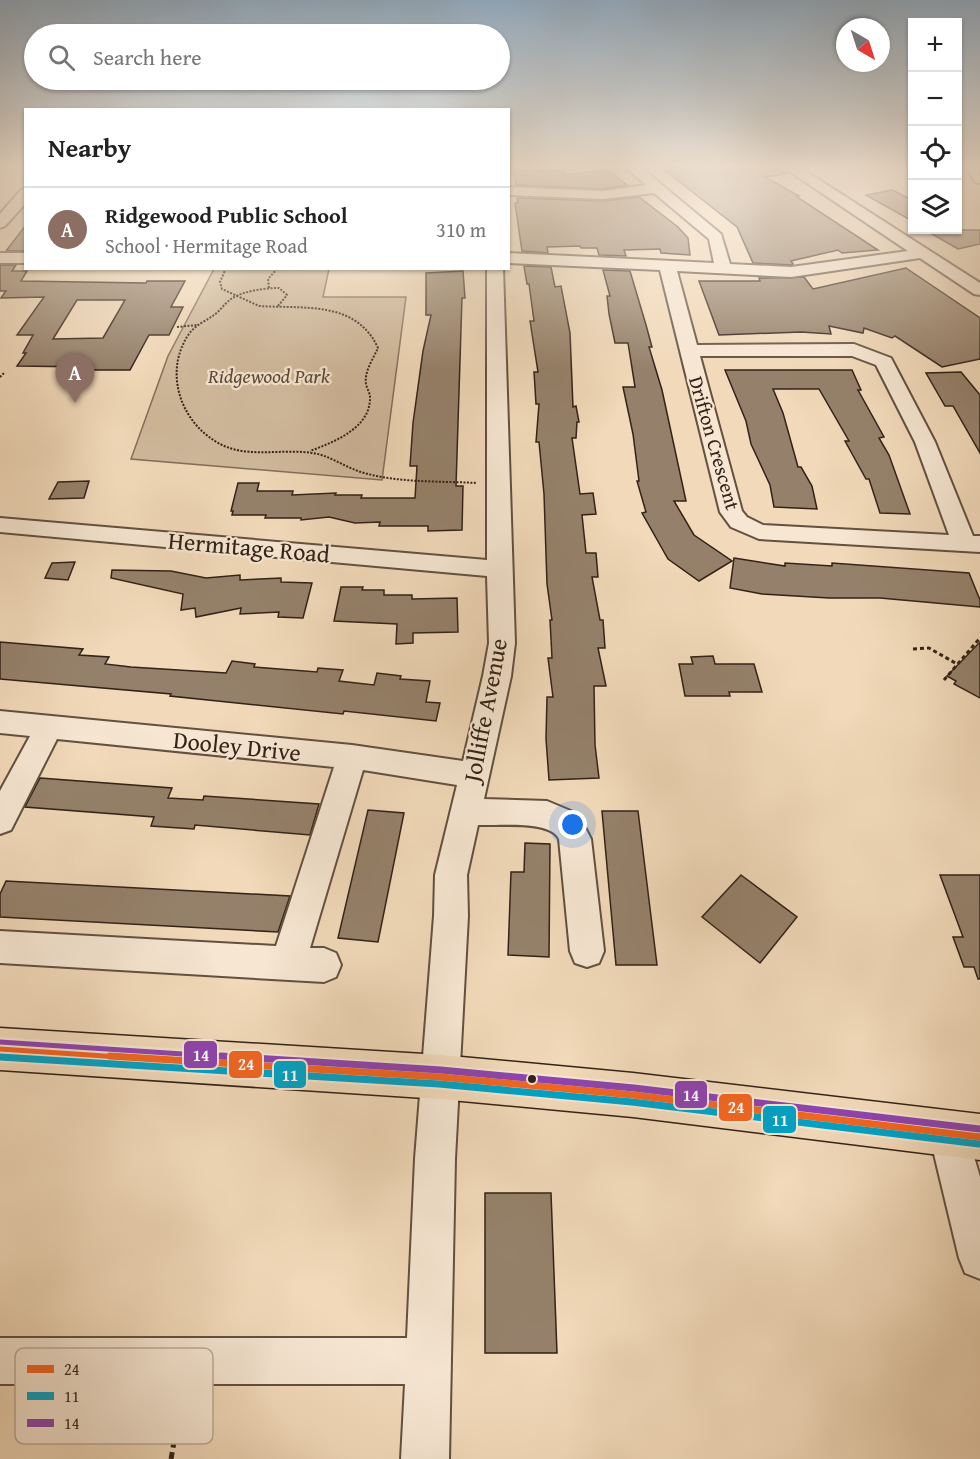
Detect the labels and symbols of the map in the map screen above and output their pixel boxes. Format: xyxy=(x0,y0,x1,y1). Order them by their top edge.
north arrow xyxy=(836,18,890,72)
pin: A xyxy=(56,354,94,403)
park label: Ridgewood Park xyxy=(207,361,331,390)
street label: Drifton Crescent xyxy=(682,373,748,513)
street label: Hermitage Road xyxy=(167,523,331,572)
street label: Jolliffe Avenue xyxy=(453,635,516,788)
street label: Dooley Drive xyxy=(171,722,303,770)
your location xyxy=(558,810,587,839)
line badge: 14 xyxy=(183,1040,218,1069)
text: 14 xyxy=(193,1043,209,1067)
line badge: 24 xyxy=(228,1050,263,1079)
text: 24 xyxy=(238,1052,254,1076)
line badge: 11 xyxy=(273,1060,307,1089)
text: 11 xyxy=(282,1063,298,1087)
unlabelled marker xyxy=(526,1073,538,1085)
line badge: 14 xyxy=(674,1080,708,1109)
text: 14 xyxy=(683,1083,699,1107)
line badge: 24 xyxy=(718,1093,753,1122)
text: 24 xyxy=(728,1095,744,1119)
line badge: 11 xyxy=(762,1105,797,1134)
text: 11 xyxy=(772,1108,788,1132)
legend xyxy=(15,1348,213,1444)
text: 24 xyxy=(64,1357,80,1381)
text: 11 xyxy=(64,1384,79,1408)
text: 14 xyxy=(64,1411,80,1435)

